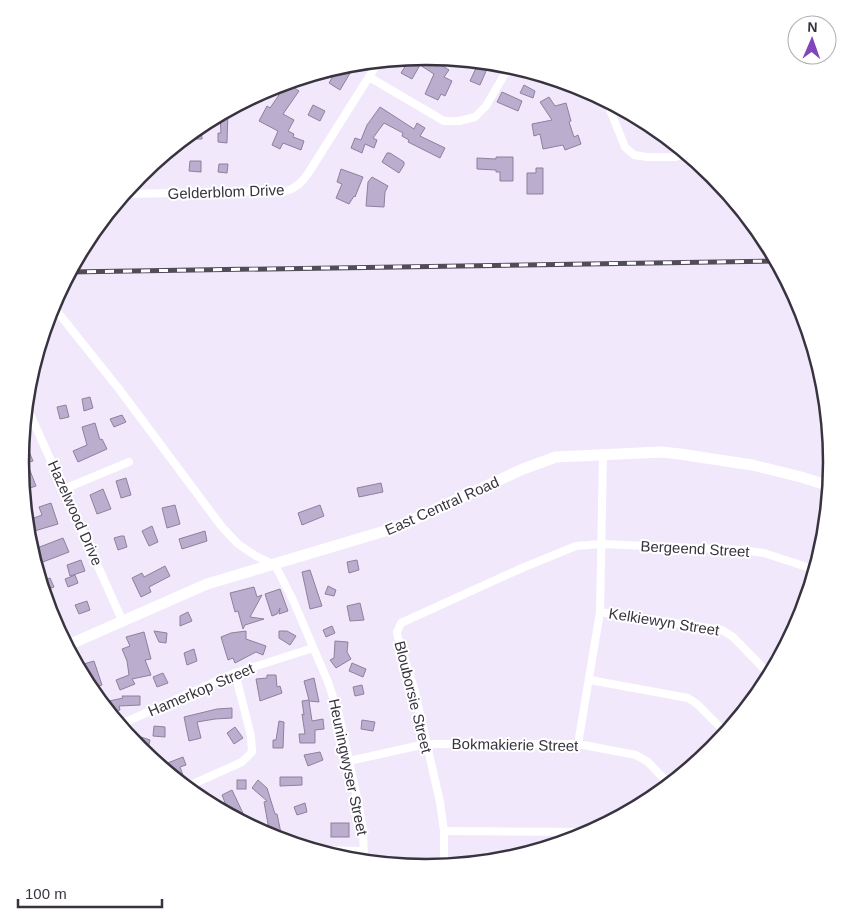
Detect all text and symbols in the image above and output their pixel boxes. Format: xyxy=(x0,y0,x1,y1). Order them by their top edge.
north arrow xyxy=(787,15,837,65)
text: N xyxy=(807,19,818,35)
street label: Gelderblom Drive xyxy=(167,181,285,202)
street label: Hazelwood Drive xyxy=(45,458,106,568)
street label: East Central Road xyxy=(382,473,501,538)
street label: Bergeend Street xyxy=(640,537,751,560)
street label: Kelkiewyn Street xyxy=(608,604,721,639)
street label: Blouborsie Street xyxy=(391,639,436,756)
street label: Hamerkop Street xyxy=(145,659,257,720)
street label: Heuningwyser Street xyxy=(326,697,371,838)
street label: Bokmakierie Street xyxy=(452,735,579,754)
scale bar xyxy=(18,876,161,908)
text: 100 m xyxy=(25,885,67,902)

